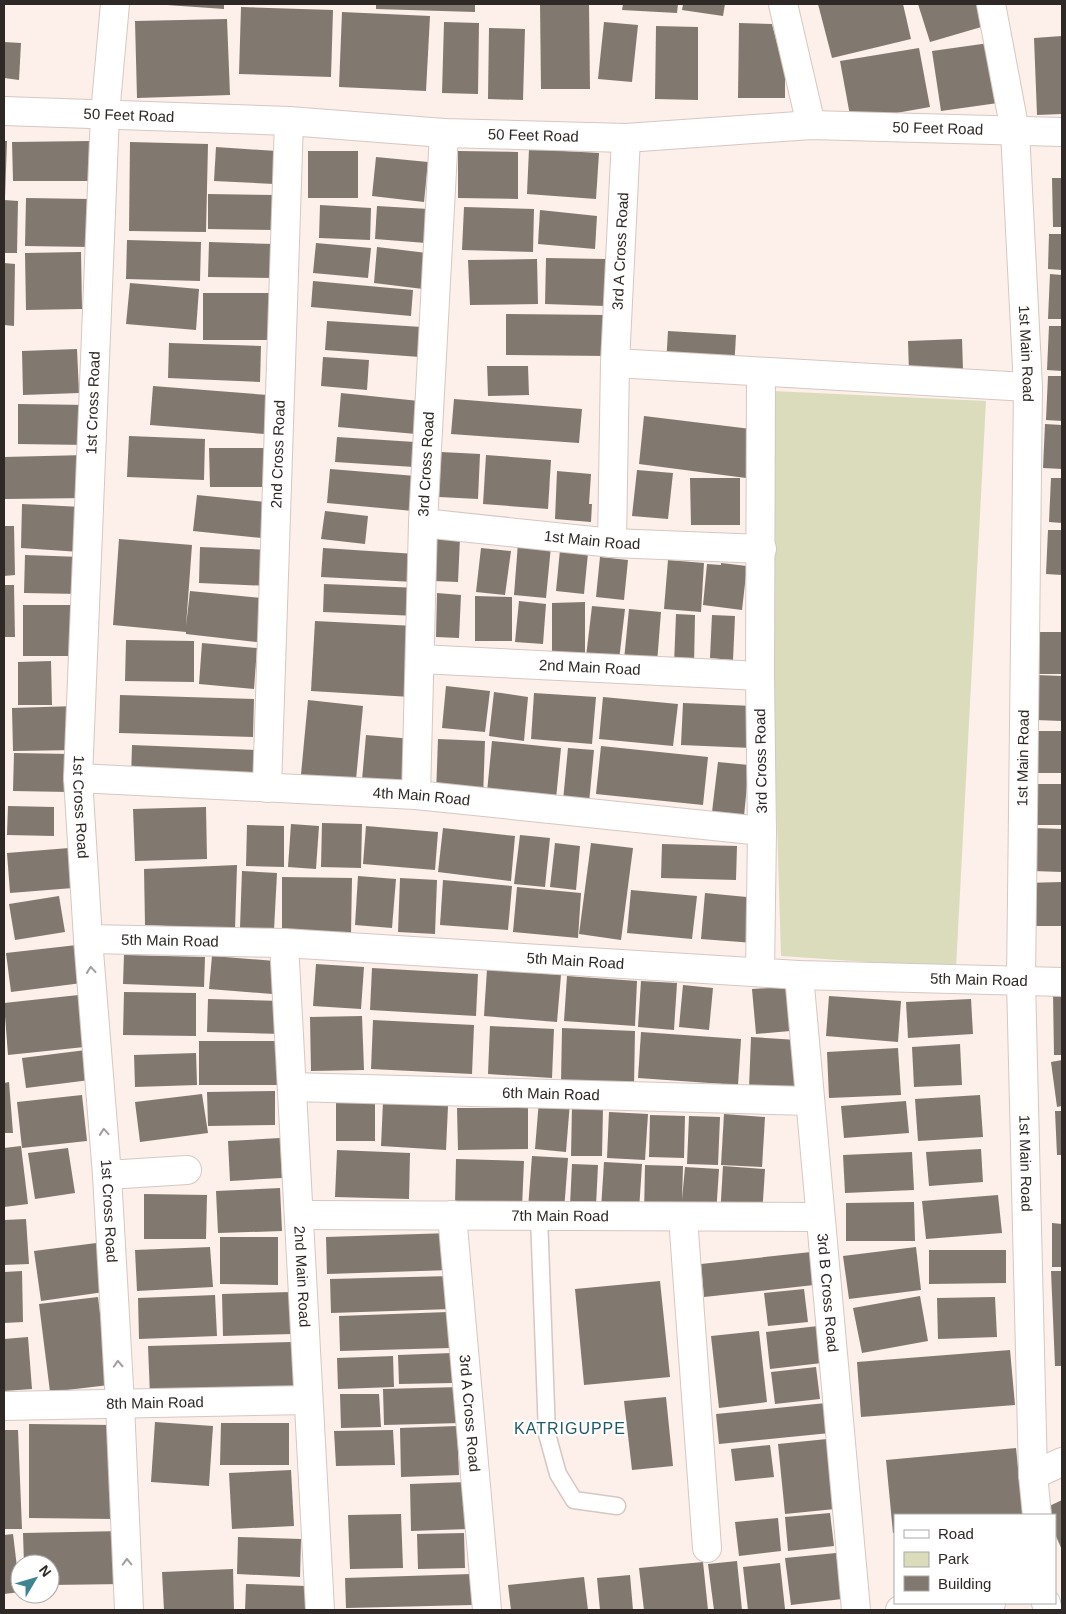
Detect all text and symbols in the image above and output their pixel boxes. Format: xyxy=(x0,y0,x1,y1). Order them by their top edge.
street label: 50 Feet Road xyxy=(83,105,175,125)
street label: 50 Feet Road xyxy=(892,118,983,138)
street label: 50 Feet Road xyxy=(488,125,579,145)
street label: 3rd A Cross Road xyxy=(609,192,631,310)
street label: 1st Main Road xyxy=(1016,305,1037,402)
street label: 1st Cross Road xyxy=(82,351,103,455)
street label: 2nd Cross Road xyxy=(267,400,288,509)
street label: 3rd Cross Road xyxy=(414,411,437,517)
street label: 1st Main Road xyxy=(543,527,641,552)
street label: 2nd Main Road xyxy=(539,656,641,678)
street label: 3rd Cross Road xyxy=(751,708,770,814)
street label: 1st Main Road xyxy=(1013,709,1032,806)
street label: 1st Cross Road xyxy=(70,755,92,859)
street label: 4th Main Road xyxy=(372,784,471,809)
street label: 5th Main Road xyxy=(121,931,219,950)
street label: 5th Main Road xyxy=(526,949,625,972)
one-way arrow xyxy=(85,966,96,974)
street label: 5th Main Road xyxy=(930,969,1028,989)
street label: 6th Main Road xyxy=(502,1084,600,1103)
street label: 1st Main Road xyxy=(1016,1115,1036,1212)
one-way arrow xyxy=(98,1128,109,1136)
street label: 1st Cross Road xyxy=(98,1159,121,1263)
street label: 7th Main Road xyxy=(511,1207,609,1224)
street label: 2nd Main Road xyxy=(291,1225,314,1328)
street label: 3rd B Cross Road xyxy=(814,1233,842,1353)
street label: 3rd A Cross Road xyxy=(456,1354,484,1473)
one-way arrow xyxy=(113,1360,124,1368)
street label: 8th Main Road xyxy=(106,1393,204,1412)
district label: KATRIGUPPE xyxy=(514,1420,626,1437)
legend xyxy=(894,1514,1056,1604)
text: Road xyxy=(938,1525,974,1542)
text: Park xyxy=(938,1550,969,1567)
north arrow xyxy=(10,1554,60,1604)
one-way arrow xyxy=(122,1557,133,1565)
text: N xyxy=(36,1562,55,1580)
text: Building xyxy=(938,1575,991,1592)

